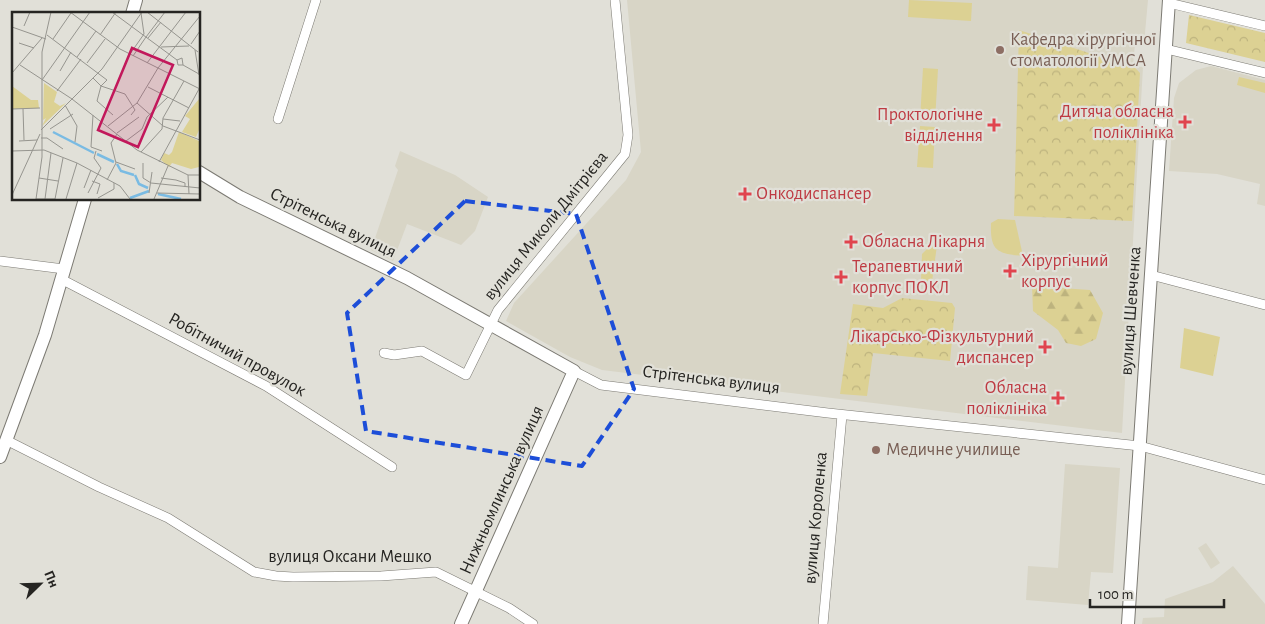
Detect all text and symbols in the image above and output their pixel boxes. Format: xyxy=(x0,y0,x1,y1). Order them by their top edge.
inset map xyxy=(12,12,200,200)
place label: Кафедра хірургічної стоматології УМСА xyxy=(1010,31,1156,70)
marker: Кафедра хірургічної стоматології УМСА xyxy=(994,44,1006,56)
place label: Дитяча обласна поліклініка xyxy=(1060,102,1174,142)
place label: Проктологічне відділення xyxy=(877,106,983,145)
marker: Дитяча обласна поліклініка xyxy=(1178,115,1192,129)
marker: Проктологічне відділення xyxy=(987,118,1001,132)
street label: вулиця Миколи Дмітрієва xyxy=(481,148,611,304)
street label: Стрітенська вулиця xyxy=(267,185,399,261)
place label: Онкодиспансер xyxy=(756,185,871,203)
marker: Онкодиспансер xyxy=(738,187,752,201)
place label: Обласна Лікарня xyxy=(862,232,985,251)
marker: Обласна Лікарня xyxy=(844,235,858,249)
street label: вулиця Шевченка xyxy=(1118,246,1144,376)
place label: Хірургічний корпус xyxy=(1021,252,1108,291)
place label: Терапевтичний корпус ПОКЛ xyxy=(852,258,963,297)
marker: Хірургічний корпус xyxy=(1003,264,1017,278)
marker: Терапевтичний корпус ПОКЛ xyxy=(834,270,848,284)
street label: Робітничий провулок xyxy=(165,309,310,401)
place label: Лікарсько-Фізкультурний диспансер xyxy=(850,328,1034,367)
marker: Лікарсько-Фізкультурний диспансер xyxy=(1038,340,1052,354)
street label: Стрітенська вулиця xyxy=(641,363,781,397)
place label: Обласна поліклініка xyxy=(966,378,1047,418)
marker: Обласна поліклініка xyxy=(1051,391,1065,405)
street label: Нижньомлинська вулиця xyxy=(457,403,547,577)
place label: Медичне училище xyxy=(886,441,1021,459)
marker: Медичне училище xyxy=(870,444,882,456)
street label: вулиця Короленка xyxy=(801,451,831,585)
street label: вулиця Оксани Мешко xyxy=(268,548,432,566)
north arrow xyxy=(15,559,65,609)
text: Пн xyxy=(41,569,61,590)
scale bar xyxy=(1090,576,1224,608)
text: 100 m xyxy=(1098,587,1133,602)

